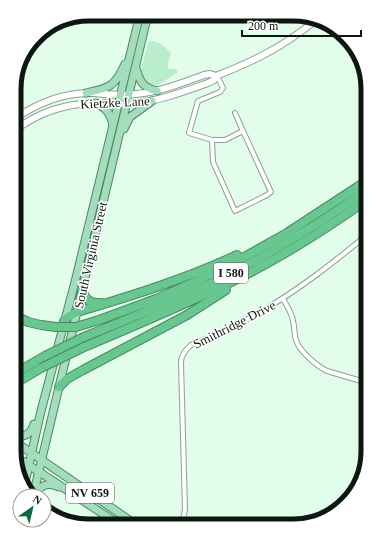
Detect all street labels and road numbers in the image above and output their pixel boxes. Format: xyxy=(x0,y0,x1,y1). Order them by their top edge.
street label: Kietzke Lane xyxy=(80,93,150,112)
street label: South Virginia Street xyxy=(71,200,110,310)
road number: I 580 xyxy=(214,263,248,283)
street label: Smithridge Drive xyxy=(190,297,278,352)
road number: NV 659 xyxy=(66,483,114,503)

